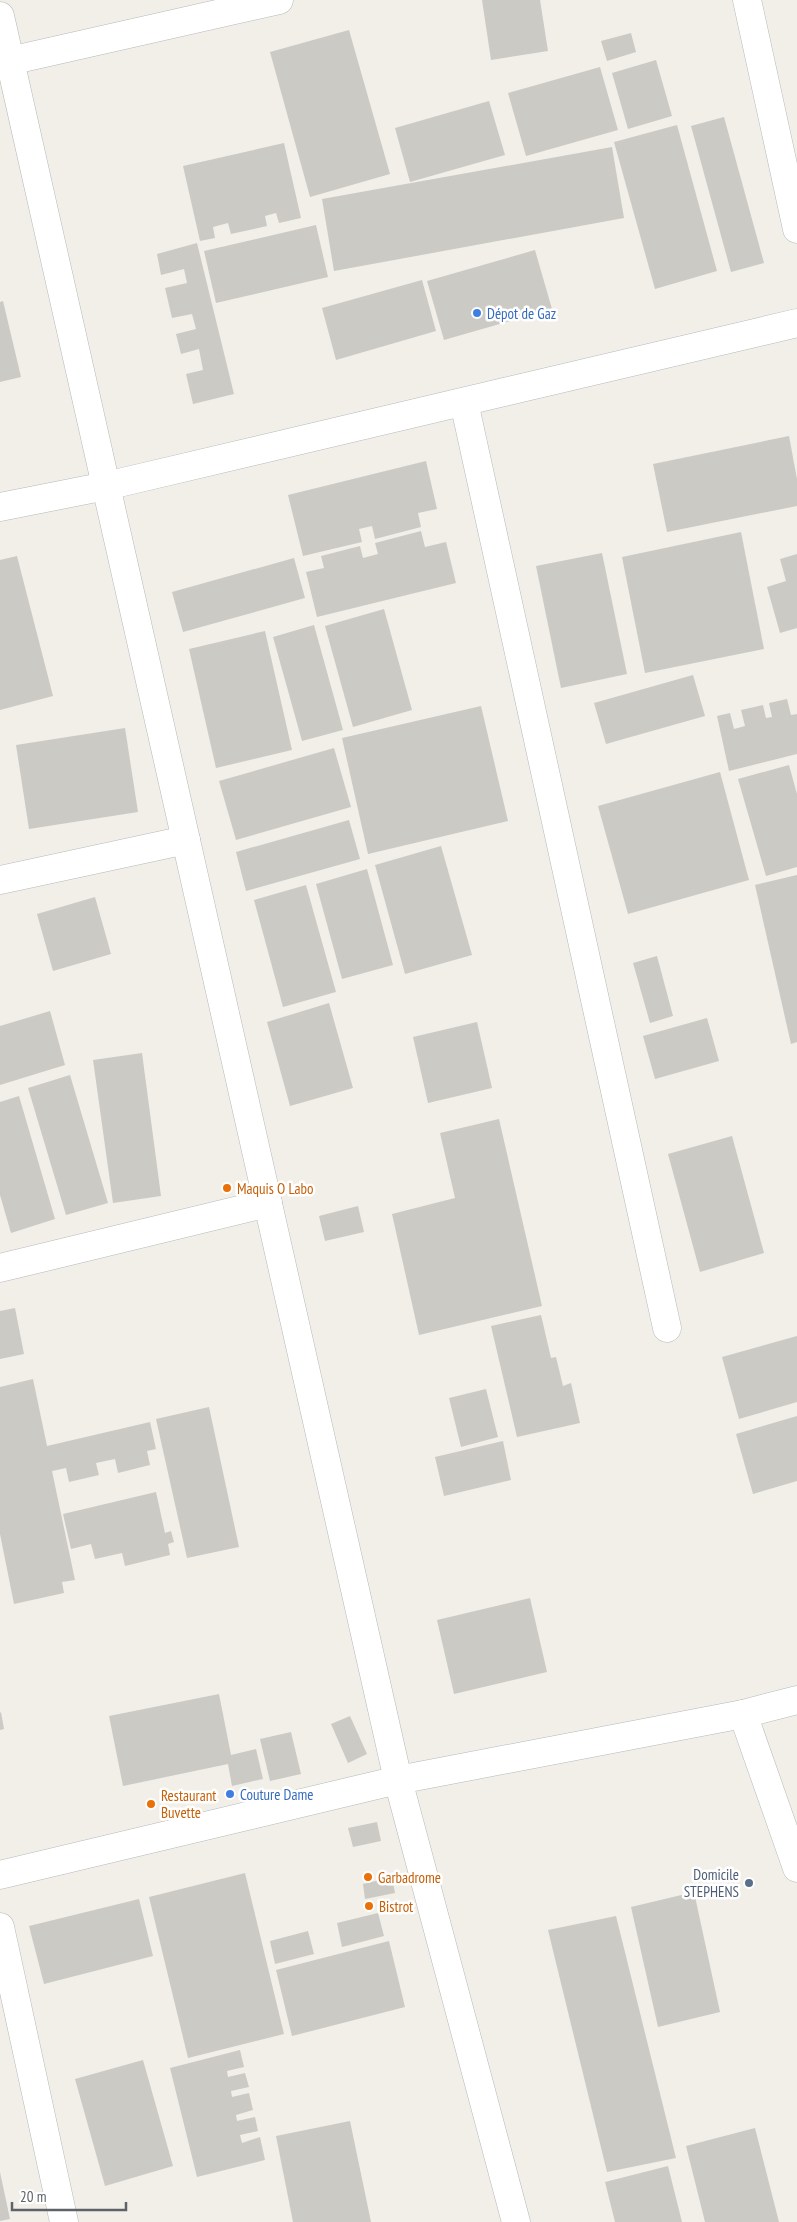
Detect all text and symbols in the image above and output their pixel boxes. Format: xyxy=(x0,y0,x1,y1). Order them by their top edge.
place label: Dépot de Gaz xyxy=(487,304,556,323)
marker: Dépot de Gaz xyxy=(471,307,483,319)
place label: Maquis O Labo xyxy=(237,1179,313,1198)
marker: Maquis O Labo xyxy=(221,1182,233,1194)
place label: Couture Dame xyxy=(240,1785,313,1804)
place label: Restaurant Buvette xyxy=(161,1786,216,1822)
marker: Couture Dame xyxy=(224,1788,236,1800)
marker: Restaurant Buvette xyxy=(145,1798,157,1810)
place label: Domicile STEPHENS xyxy=(684,1865,739,1901)
place label: Garbadrome xyxy=(378,1868,441,1887)
marker: Garbadrome xyxy=(362,1871,374,1883)
marker: Domicile STEPHENS xyxy=(743,1877,755,1889)
place label: Bistrot xyxy=(379,1897,413,1916)
marker: Bistrot xyxy=(363,1900,375,1912)
scale bar xyxy=(12,2180,126,2212)
text: 20 m xyxy=(20,2187,46,2206)

